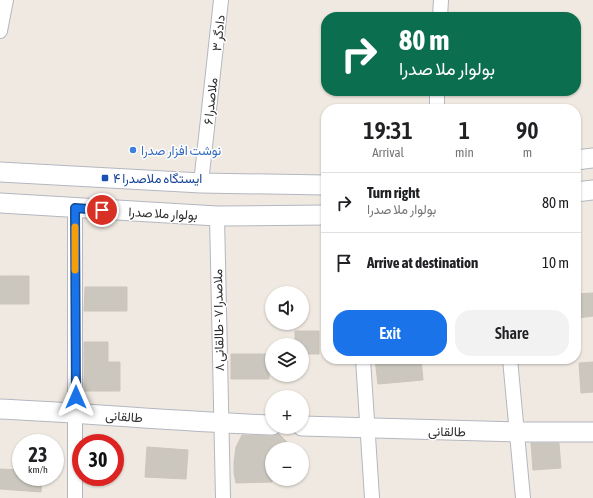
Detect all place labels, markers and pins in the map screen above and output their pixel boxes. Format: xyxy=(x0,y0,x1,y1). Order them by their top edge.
place label: نوشت افزار صدرا xyxy=(141,143,222,159)
marker: نوشت افزار صدرا xyxy=(128,145,138,155)
place label: ایستگاه ملاصدرا ۴ xyxy=(113,171,202,187)
marker: ایستگاه ملاصدرا ۴ xyxy=(100,173,110,183)
pin xyxy=(85,193,119,227)

